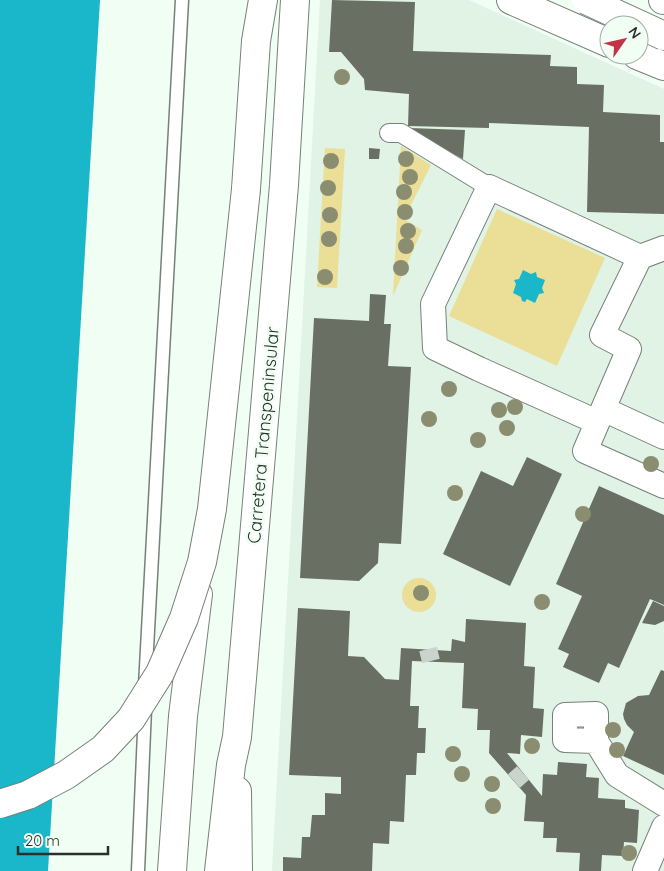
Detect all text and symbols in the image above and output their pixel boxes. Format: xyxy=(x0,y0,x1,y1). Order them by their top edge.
north arrow xyxy=(599,15,649,65)
text: N xyxy=(624,23,645,42)
street label: Carretera Transpeninsular xyxy=(242,326,284,544)
scale bar xyxy=(18,824,108,856)
text: 20 m xyxy=(25,831,60,850)

